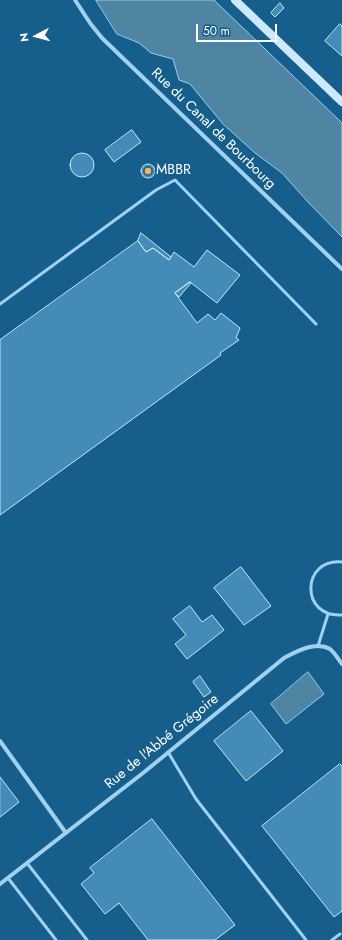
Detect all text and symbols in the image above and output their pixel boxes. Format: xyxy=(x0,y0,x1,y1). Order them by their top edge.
north arrow xyxy=(16,16,56,56)
scale bar xyxy=(198,16,279,42)
text: 50 m xyxy=(203,22,230,40)
text: N xyxy=(16,32,32,42)
street label: Rue du Canal de Bourbourg xyxy=(147,65,279,193)
place label: MBBR xyxy=(156,163,191,179)
marker: MBBR xyxy=(143,166,153,176)
street label: Rue de l'Abbé Grégoire xyxy=(102,691,222,793)

